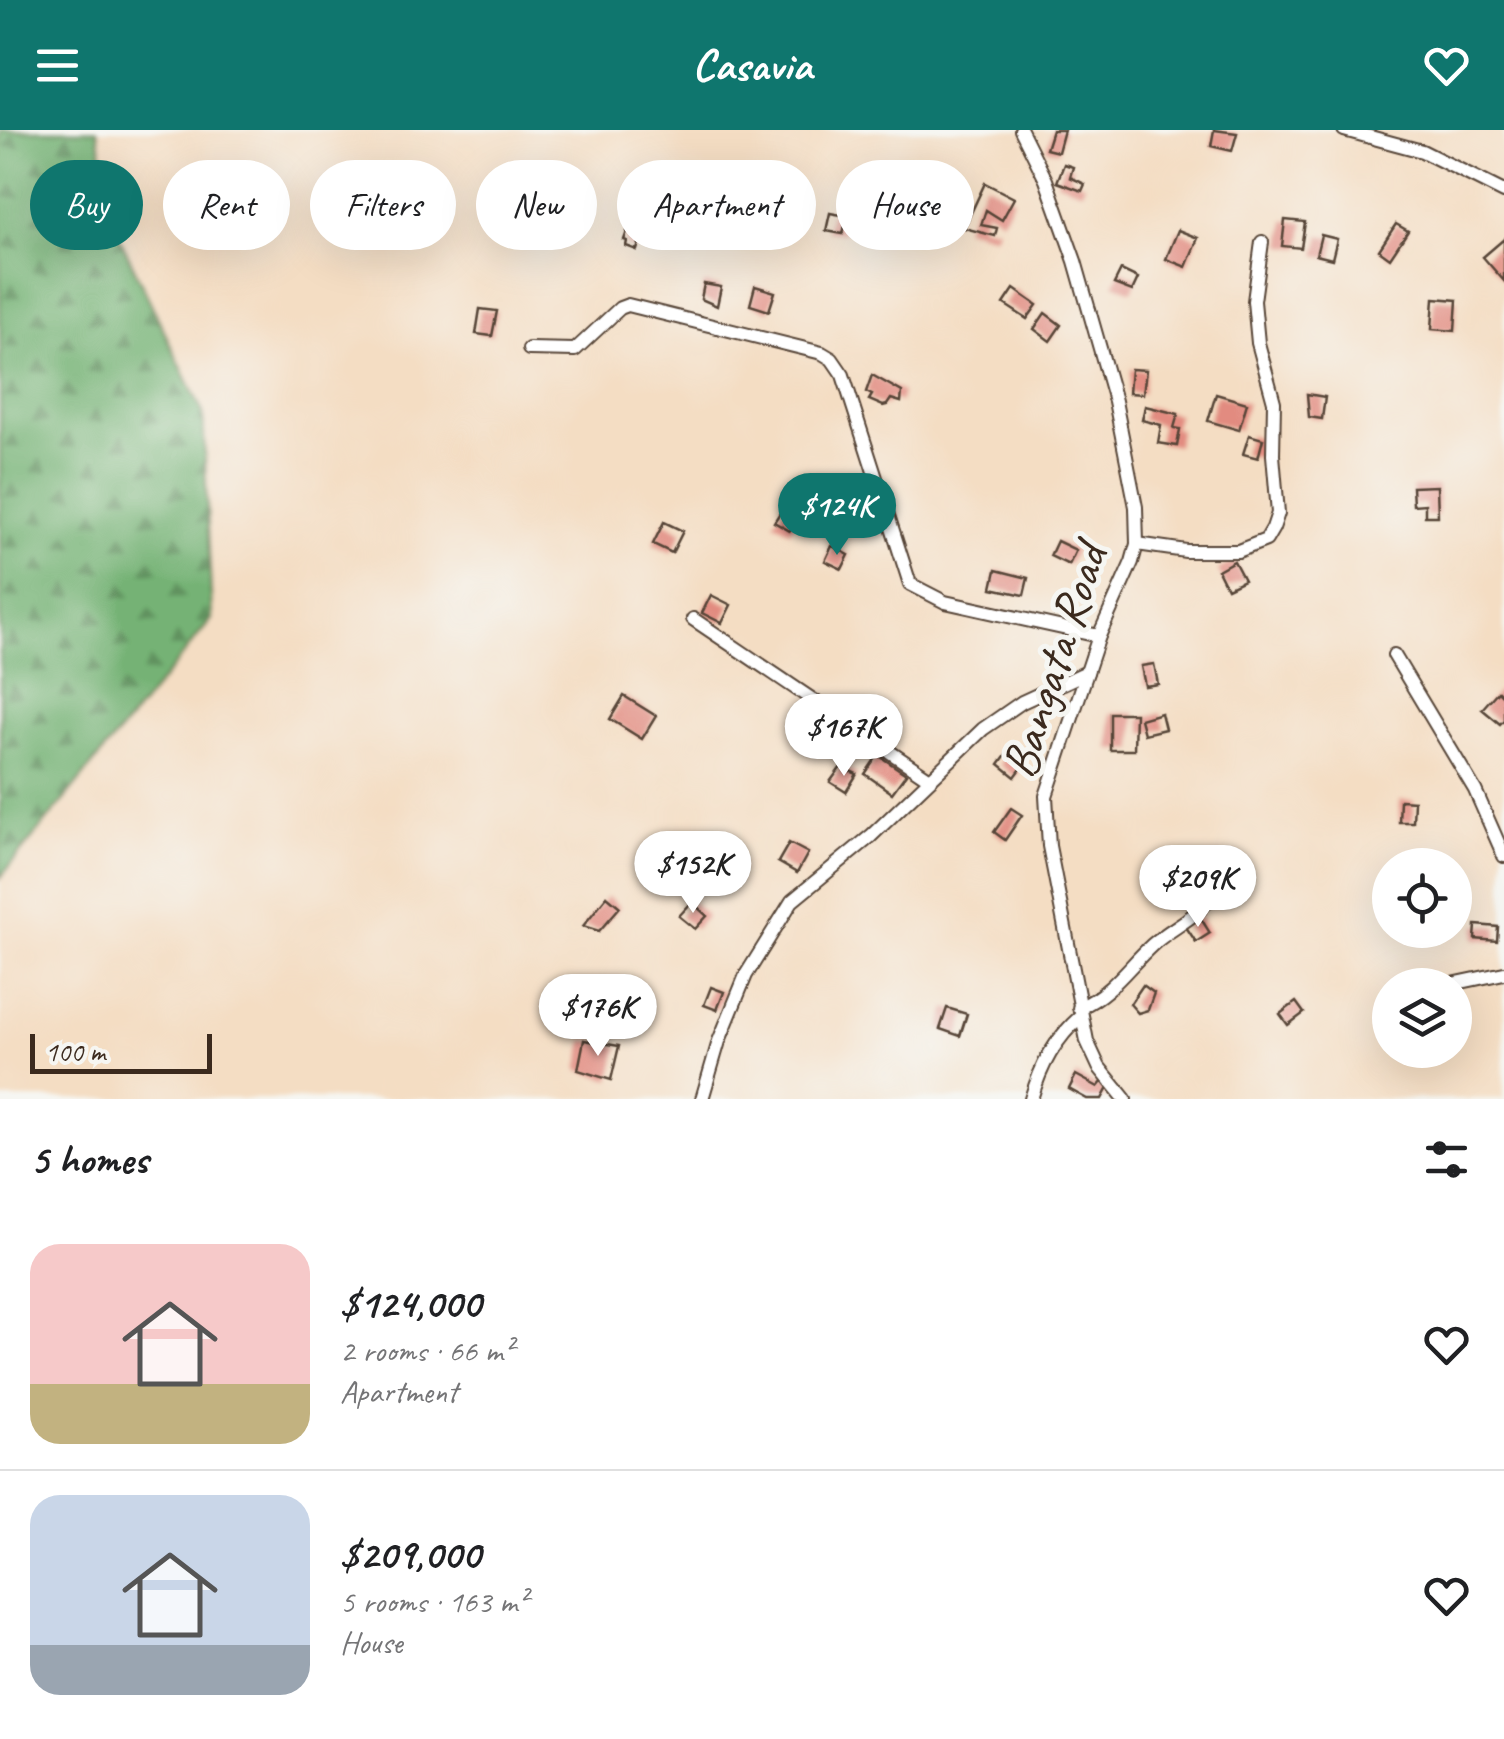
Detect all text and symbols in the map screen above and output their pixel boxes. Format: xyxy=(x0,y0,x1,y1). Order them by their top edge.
text: Casavia xyxy=(692,37,812,94)
icon: menu xyxy=(30,38,85,93)
icon: heart xyxy=(1419,38,1474,93)
chip: Buy xyxy=(30,160,143,250)
chip: Rent xyxy=(163,160,290,250)
chip: Filters xyxy=(310,160,456,250)
chip: New xyxy=(476,160,597,250)
chip: Apartment xyxy=(617,160,816,250)
chip: House xyxy=(836,160,974,250)
pin: $124K xyxy=(767,473,907,558)
text: $124K xyxy=(800,485,874,526)
street label: Bangata Road xyxy=(987,530,1123,785)
pin: $167K xyxy=(774,694,914,779)
text: $167K xyxy=(807,706,881,747)
pin: $152K xyxy=(623,831,763,916)
text: $152K xyxy=(656,843,730,884)
pin: $209K xyxy=(1128,845,1268,930)
map controls xyxy=(1372,848,1472,1068)
button: locate xyxy=(1372,848,1472,948)
text: $209K xyxy=(1161,857,1235,898)
button: layers xyxy=(1372,968,1472,1068)
pin: $176K xyxy=(528,974,668,1059)
text: $176K xyxy=(561,986,635,1027)
scale bar xyxy=(30,1029,212,1074)
text: 100 m xyxy=(45,1034,105,1069)
icon: filters xyxy=(1419,1132,1474,1187)
text: 5 homes xyxy=(30,1133,148,1186)
text: $124,000 xyxy=(340,1277,481,1330)
icon: home xyxy=(110,1284,230,1404)
icon: heart xyxy=(1419,1317,1474,1372)
text: 2 rooms · 66 m² xyxy=(340,1330,513,1371)
text: Apartment xyxy=(340,1371,458,1412)
text: $209,000 xyxy=(340,1528,480,1581)
icon: home xyxy=(110,1535,230,1655)
icon: heart xyxy=(1419,1568,1474,1623)
text: 5 rooms · 163 m² xyxy=(340,1581,527,1622)
text: House xyxy=(340,1622,402,1663)

